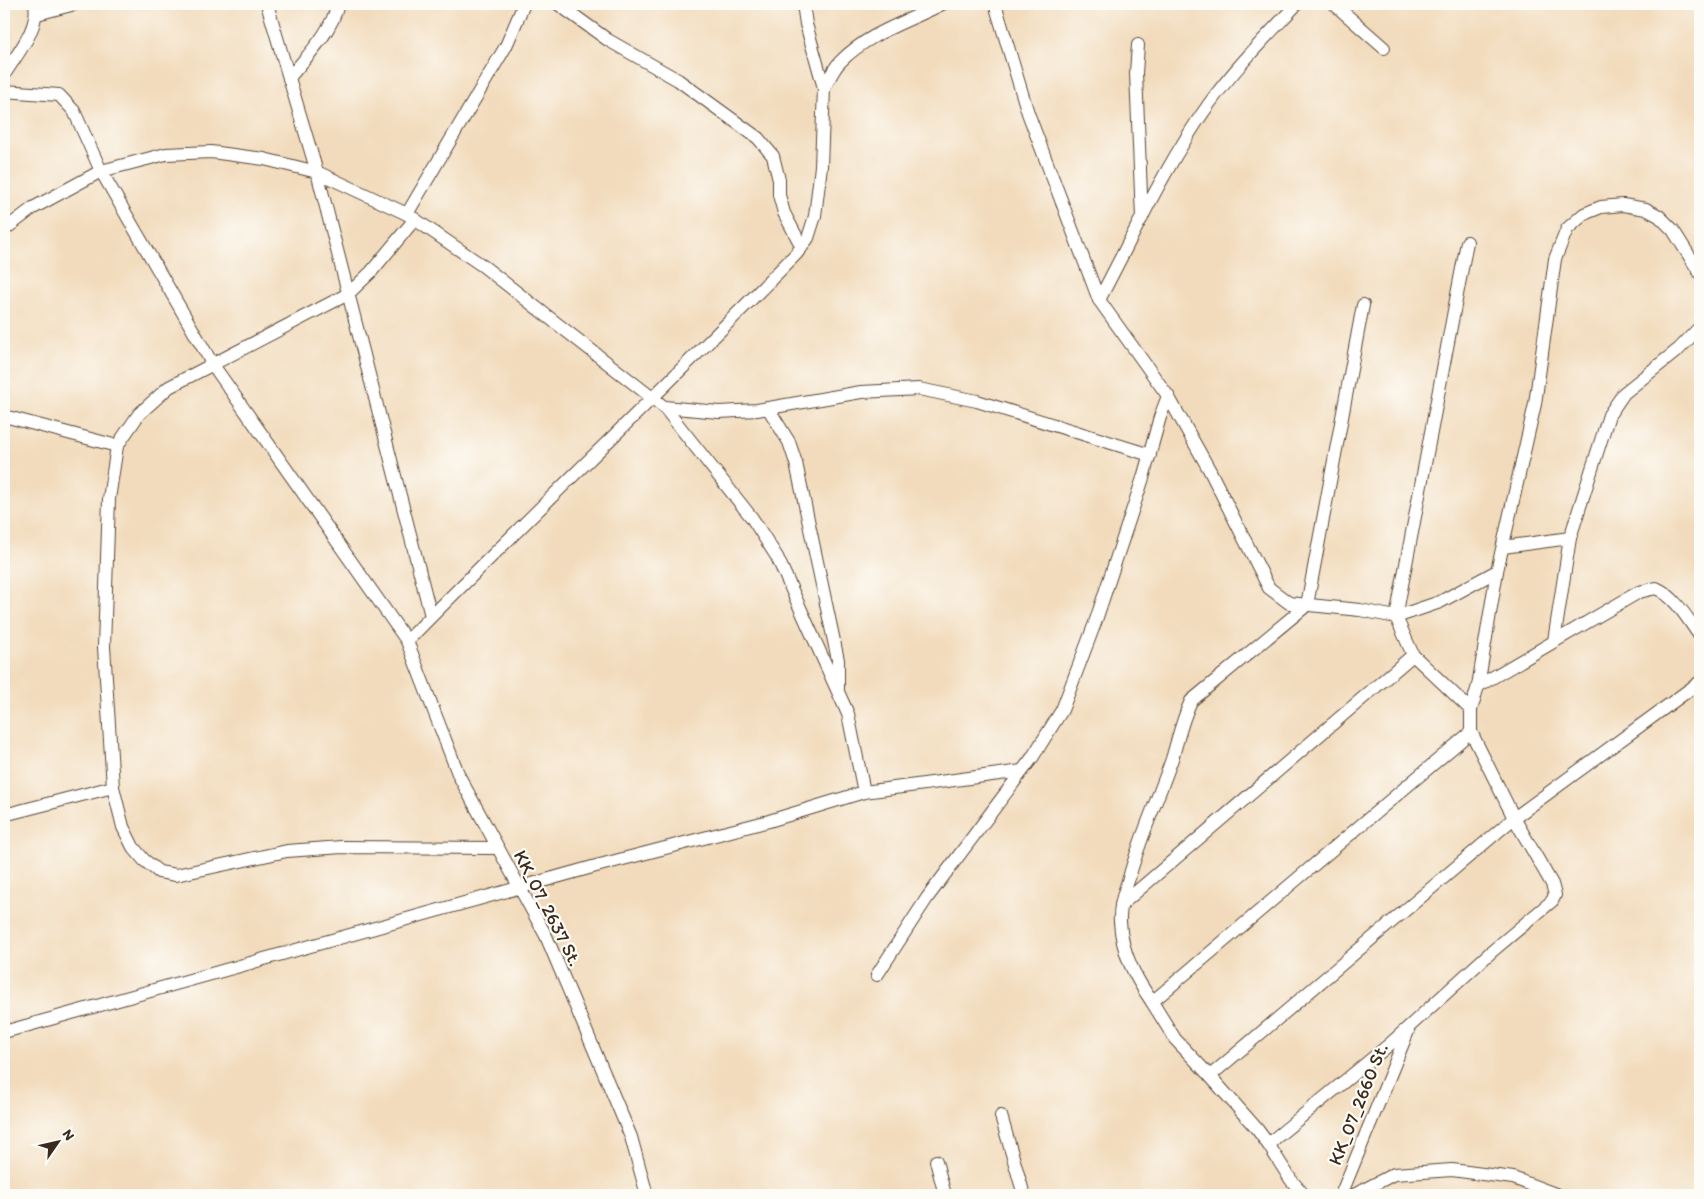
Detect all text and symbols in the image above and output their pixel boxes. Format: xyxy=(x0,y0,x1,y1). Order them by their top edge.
street label: KK_07_2637 St. xyxy=(509,846,587,970)
street label: KK_07_2660 St. xyxy=(1323,1040,1393,1168)
north arrow xyxy=(32,1116,82,1166)
text: N xyxy=(59,1126,78,1144)

